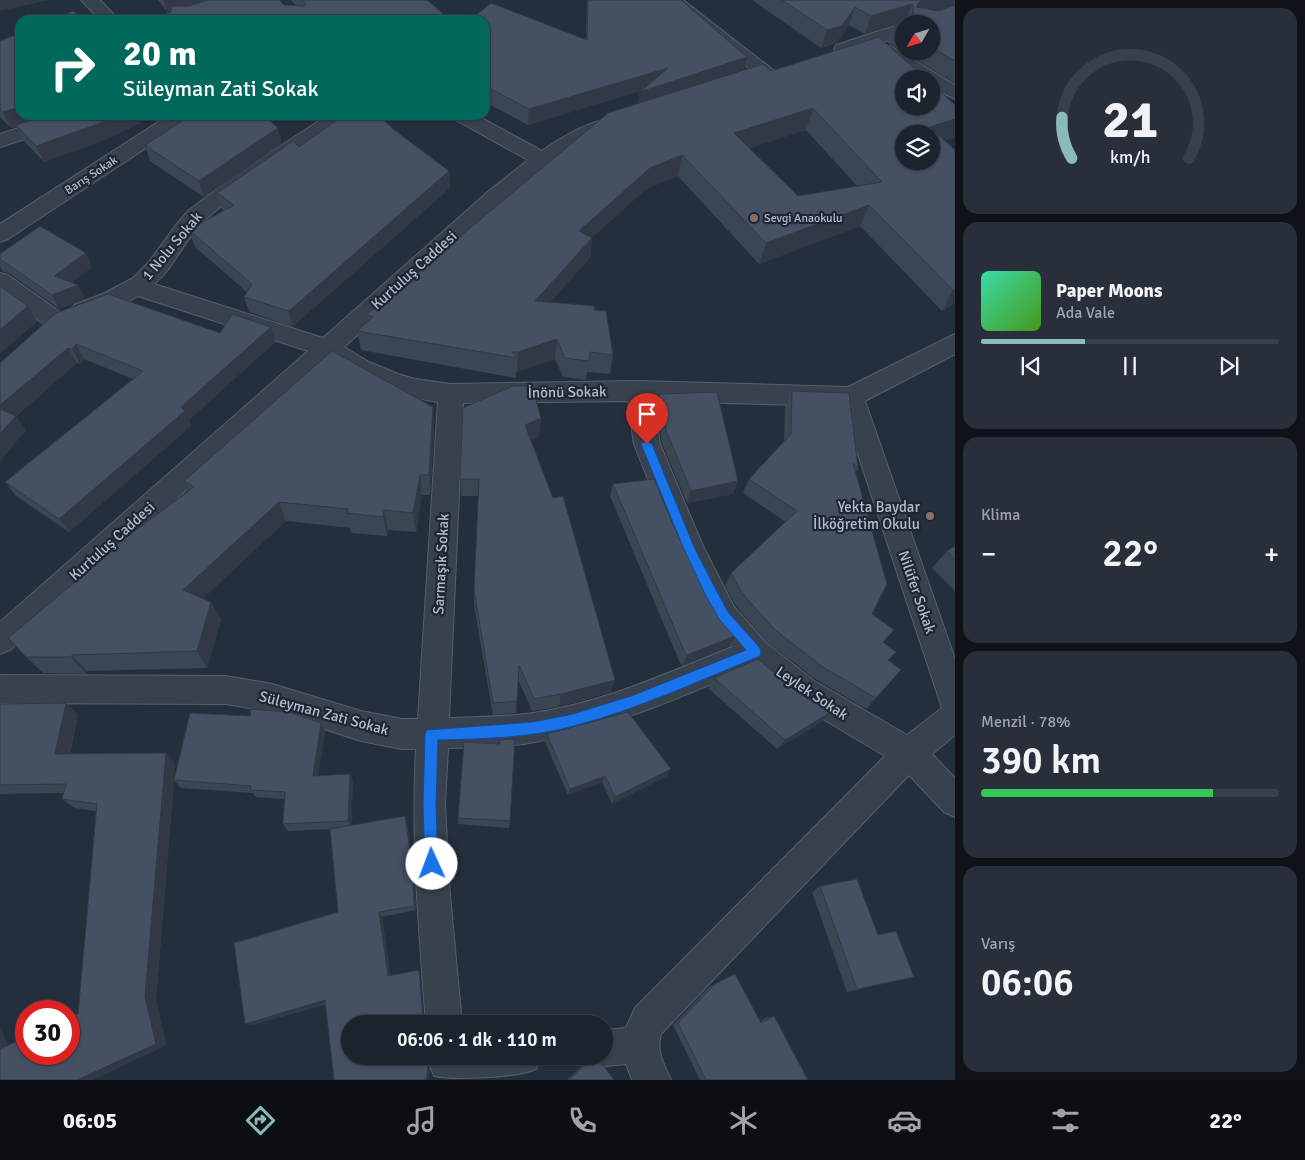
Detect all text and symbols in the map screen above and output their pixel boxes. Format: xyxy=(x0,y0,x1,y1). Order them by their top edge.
north arrow xyxy=(895,15,940,60)
map controls xyxy=(895,15,940,170)
text: 20 m xyxy=(123,32,197,75)
icon: right xyxy=(40,35,105,100)
button: sound xyxy=(895,70,940,115)
text: Süleyman Zati Sokak xyxy=(123,75,319,102)
text: 21 xyxy=(1102,88,1158,152)
button: layers xyxy=(895,125,940,170)
text: km/h xyxy=(1110,146,1150,168)
street label: Barış Sokak xyxy=(62,153,121,198)
street label: 1 Nolu Sokak xyxy=(138,208,206,284)
place label: Sevgi Anaokulu xyxy=(764,211,843,226)
marker: Sevgi Anaokulu xyxy=(748,212,760,224)
street label: Kurtuluş Caddesi xyxy=(367,227,461,313)
text: Paper Moons xyxy=(1056,279,1162,303)
text: Ada Vale xyxy=(1056,303,1115,323)
icon: previous xyxy=(1017,352,1045,380)
icon: pause xyxy=(1116,352,1144,380)
icon: next xyxy=(1215,352,1243,380)
street label: İnönü Sokak xyxy=(527,382,607,402)
pin xyxy=(626,393,668,444)
icon: arrive xyxy=(633,400,661,428)
street label: Kurtuluş Caddesi xyxy=(65,498,159,584)
place label: Yekta Baydar İlköğretim Okulu xyxy=(813,498,920,533)
text: Klima xyxy=(981,505,1020,525)
marker: Yekta Baydar İlköğretim Okulu xyxy=(924,510,936,522)
street label: Sarmaşık Sokak xyxy=(429,512,453,615)
text: 22° xyxy=(1102,530,1158,577)
text: − xyxy=(981,537,996,571)
text: + xyxy=(1264,537,1279,571)
street label: Nilüfer Sokak xyxy=(894,548,940,636)
street label: Leylek Sokak xyxy=(773,662,852,724)
street label: Süleyman Zati Sokak xyxy=(257,687,391,739)
text: Menzil · 78% xyxy=(981,712,1071,732)
text: 390 km xyxy=(981,737,1101,784)
position arrow xyxy=(405,837,457,889)
text: Varış xyxy=(981,934,1015,954)
text: 06:06 xyxy=(981,959,1074,1006)
speed limit sign: 30 xyxy=(15,1000,80,1065)
text: 06:06 · 1 dk · 110 m xyxy=(397,1028,557,1052)
icon: directions xyxy=(243,1103,278,1138)
icon: music xyxy=(404,1103,439,1138)
icon: phone xyxy=(565,1103,600,1138)
icon: climate xyxy=(726,1103,761,1138)
icon: car xyxy=(887,1103,922,1138)
icon: filters xyxy=(1048,1103,1083,1138)
text: 06:05 xyxy=(63,1107,117,1134)
text: 22° xyxy=(1209,1107,1242,1134)

